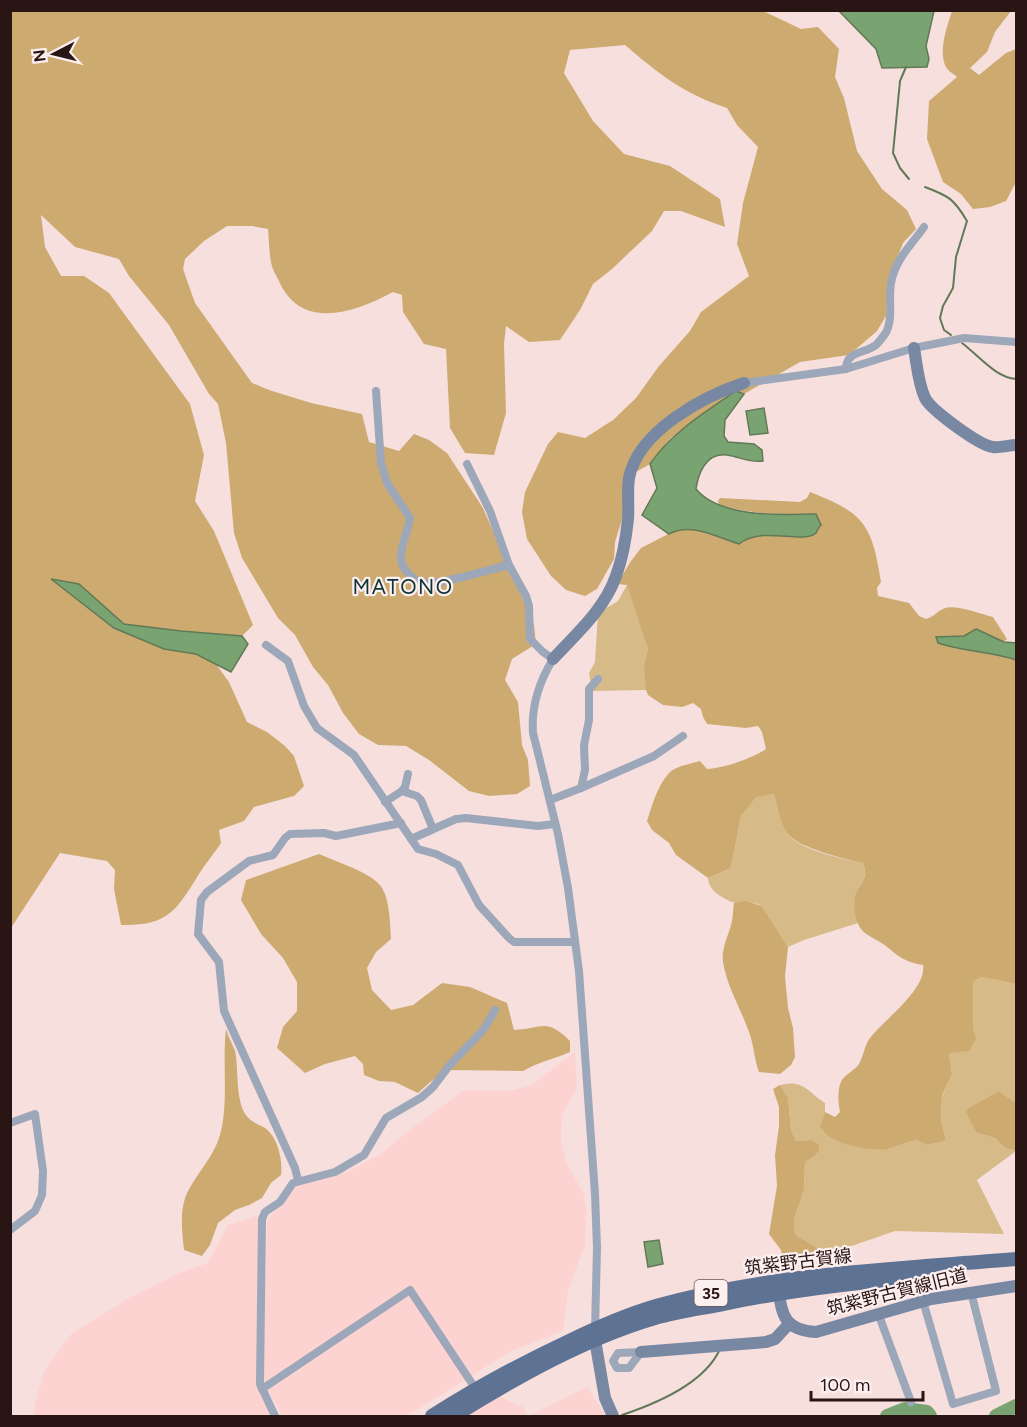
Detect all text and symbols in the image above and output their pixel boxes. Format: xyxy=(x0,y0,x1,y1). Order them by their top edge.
north arrow xyxy=(24,24,84,84)
text: N xyxy=(29,48,50,63)
district label: MATONO xyxy=(352,574,454,599)
street label: 筑紫野古賀線 xyxy=(743,1245,853,1279)
street label: 筑紫野古賀線旧道 xyxy=(824,1264,970,1320)
road number: 35 xyxy=(694,1280,728,1306)
scale bar xyxy=(811,1364,924,1402)
text: 100 m xyxy=(820,1374,870,1396)

